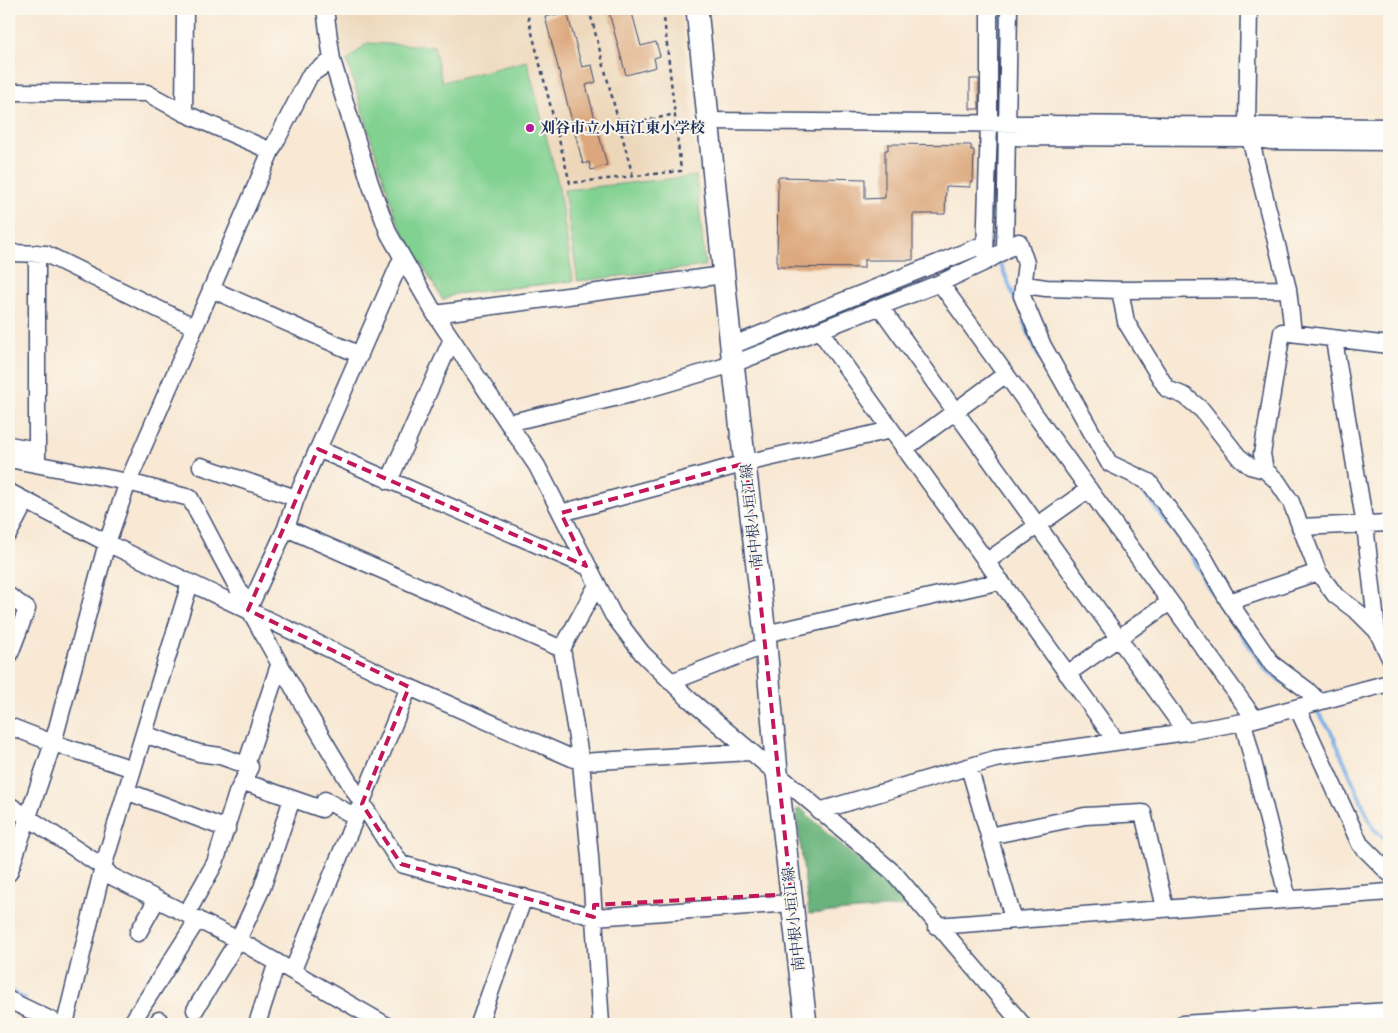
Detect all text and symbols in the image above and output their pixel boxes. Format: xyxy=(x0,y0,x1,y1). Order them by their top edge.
place label: 刈谷市立小垣江東小学校 xyxy=(540,119,705,138)
marker: 刈谷市立小垣江東小学校 xyxy=(524,122,536,134)
street label: 南中根小垣江線 xyxy=(737,463,767,569)
street label: 南中根小垣江線 xyxy=(779,866,809,972)

